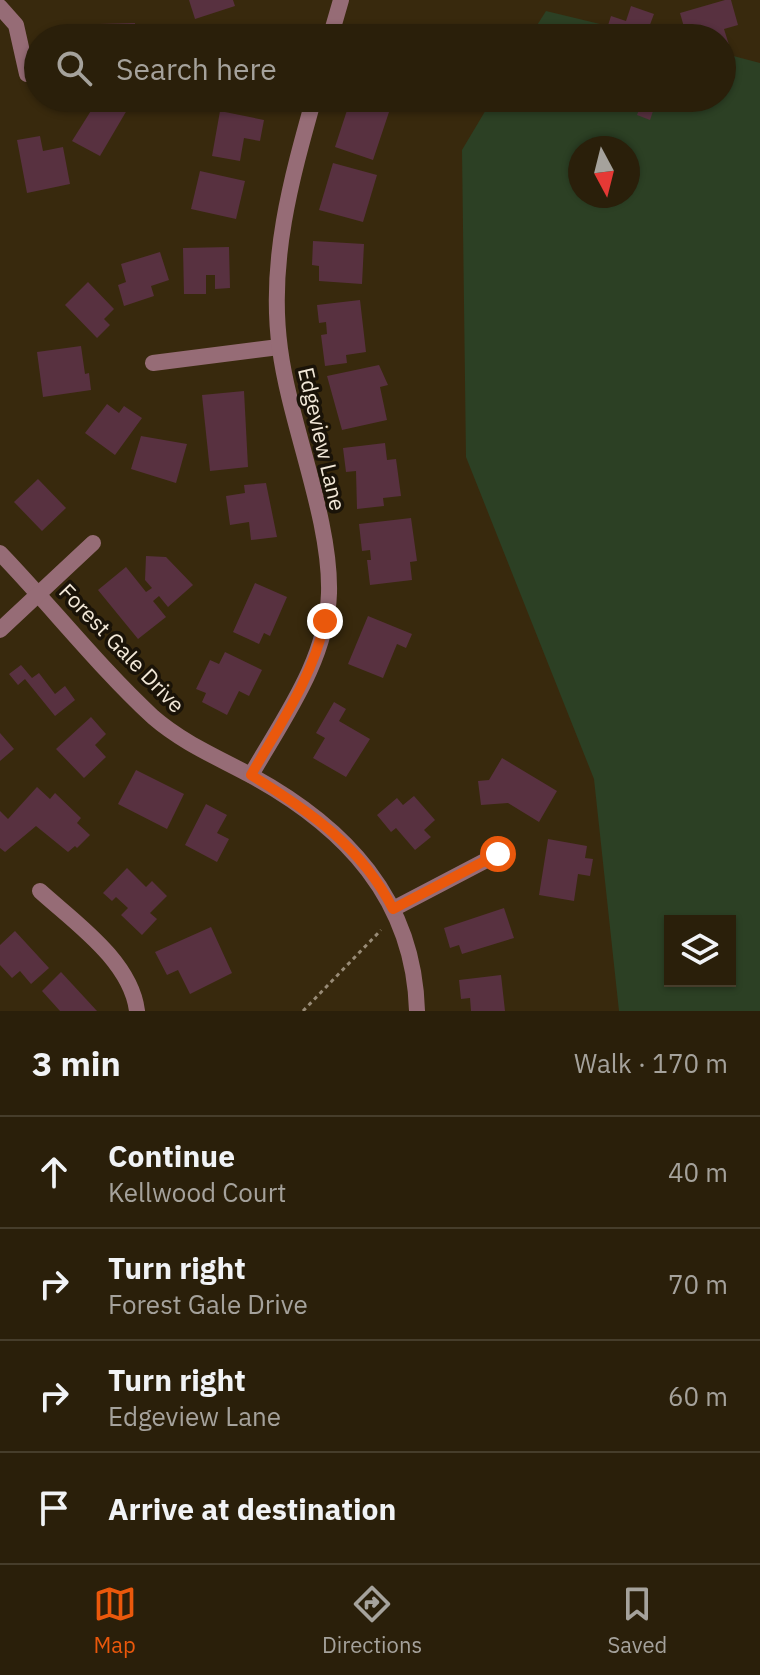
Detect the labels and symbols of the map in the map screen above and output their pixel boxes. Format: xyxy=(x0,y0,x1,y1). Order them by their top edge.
north arrow xyxy=(568,136,640,208)
street label: Edgeview Lane xyxy=(292,364,353,514)
street label: Forest Gale Drive xyxy=(53,577,191,718)
route end xyxy=(307,603,343,639)
route start xyxy=(480,836,516,872)

